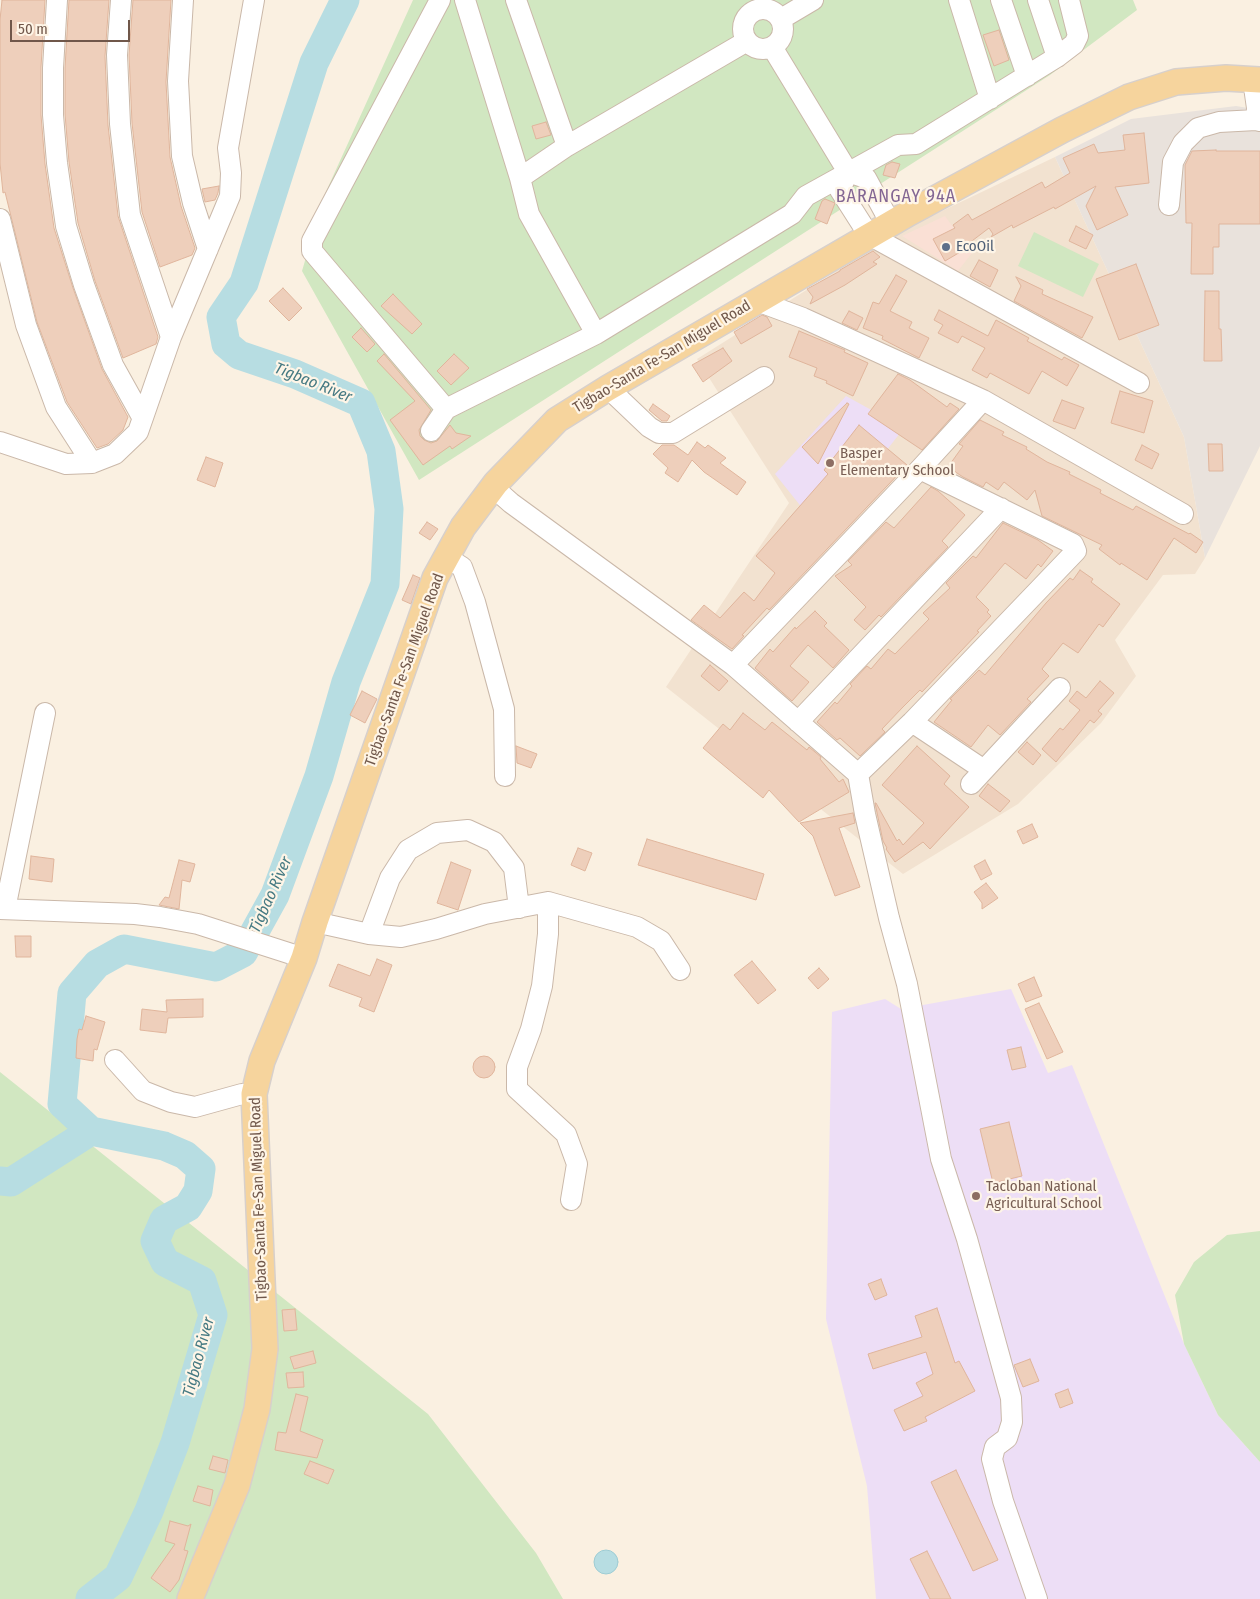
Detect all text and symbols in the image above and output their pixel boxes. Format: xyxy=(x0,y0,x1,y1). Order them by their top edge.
scale bar xyxy=(12,10,132,42)
text: 50 m xyxy=(18,20,48,38)
district label: BARANGAY 94A xyxy=(834,186,958,208)
place label: EcoOil xyxy=(956,238,994,256)
marker: EcoOil xyxy=(940,241,952,253)
street label: Tigbao-Santa Fe-San Miguel Road xyxy=(570,297,754,417)
water label: Tigbao River xyxy=(272,359,354,407)
place label: Basper Elementary School xyxy=(840,445,954,480)
marker: Basper Elementary School xyxy=(824,457,836,469)
street label: Tigbao-Santa Fe-San Miguel Road xyxy=(362,571,448,769)
water label: Tigbao River xyxy=(246,854,296,936)
street label: Tigbao-Santa Fe-San Miguel Road xyxy=(246,1097,272,1301)
place label: Tacloban National Agricultural School xyxy=(986,1178,1102,1213)
marker: Tacloban National Agricultural School xyxy=(970,1190,982,1202)
water label: Tigbao River xyxy=(179,1315,219,1399)

